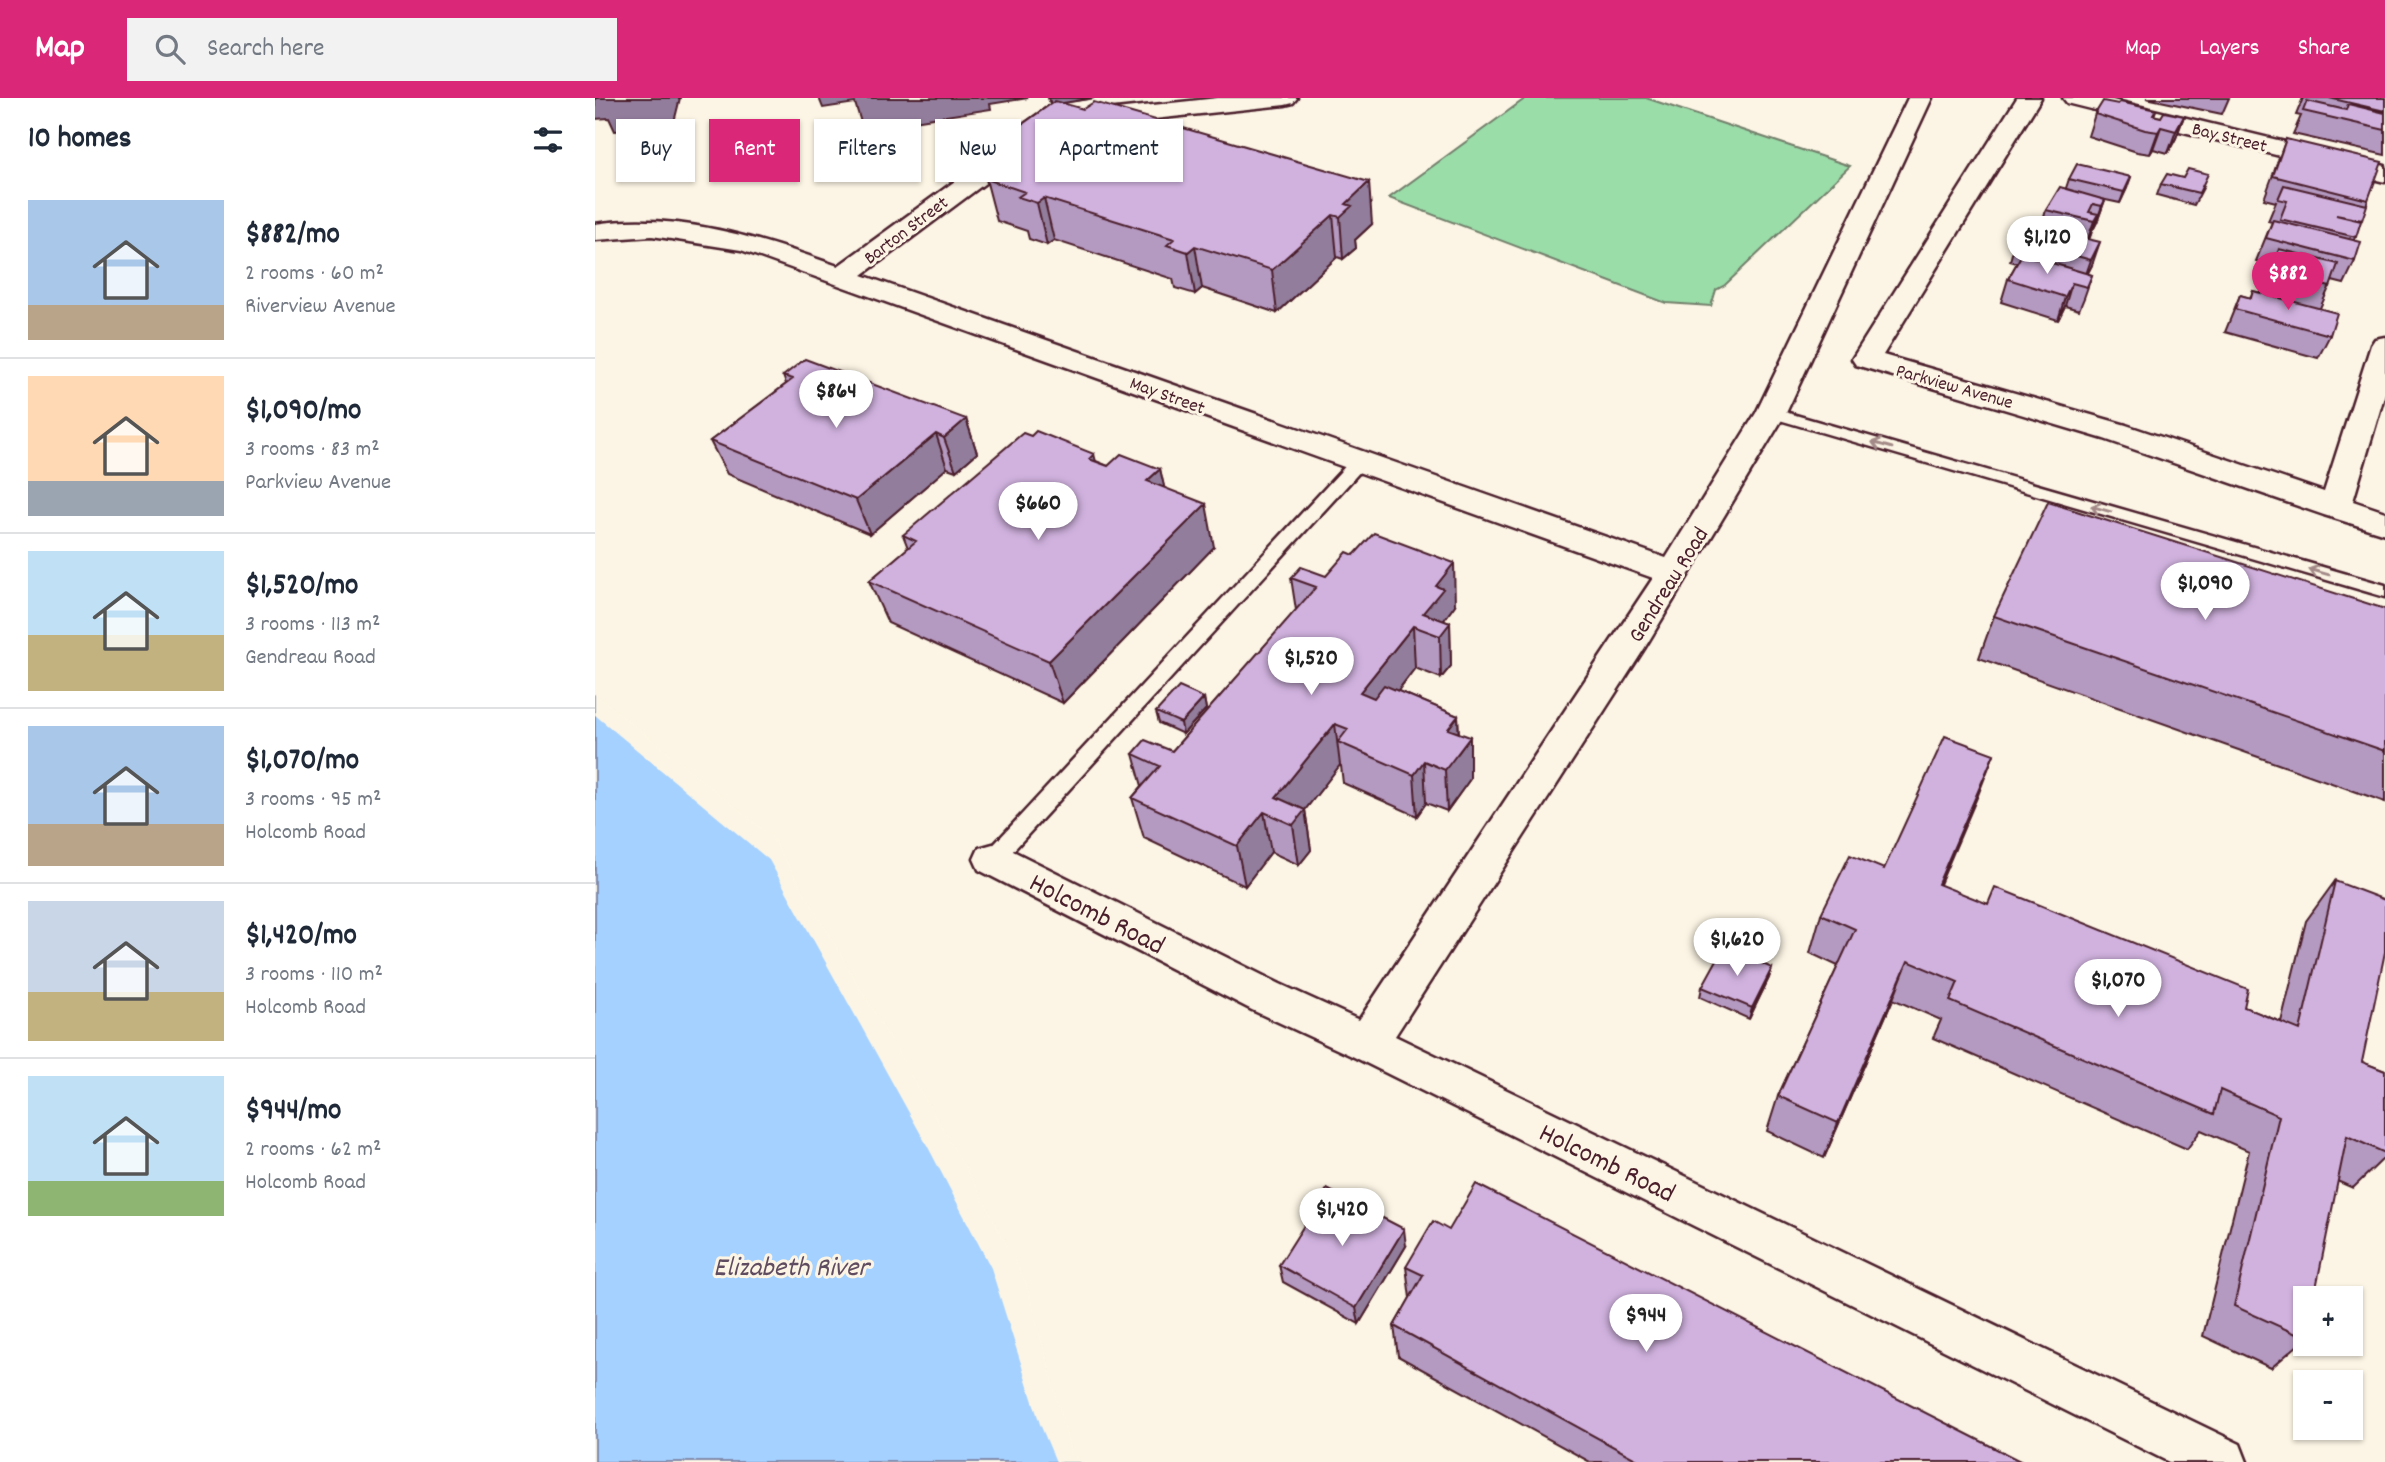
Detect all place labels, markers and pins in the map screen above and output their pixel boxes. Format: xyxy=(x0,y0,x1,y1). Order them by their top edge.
pin: $1,120 xyxy=(1990,216,2104,276)
pin: $882 xyxy=(2247,252,2329,312)
pin: $864 xyxy=(795,370,877,430)
pin: $660 xyxy=(997,482,1079,542)
pin: $1,090 xyxy=(2148,562,2262,622)
pin: $1,520 xyxy=(1254,638,1368,697)
pin: $1,620 xyxy=(1680,918,1794,978)
pin: $1,070 xyxy=(2061,960,2175,1019)
pin: $1,420 xyxy=(1285,1188,1399,1248)
pin: $944 xyxy=(1605,1294,1687,1354)

